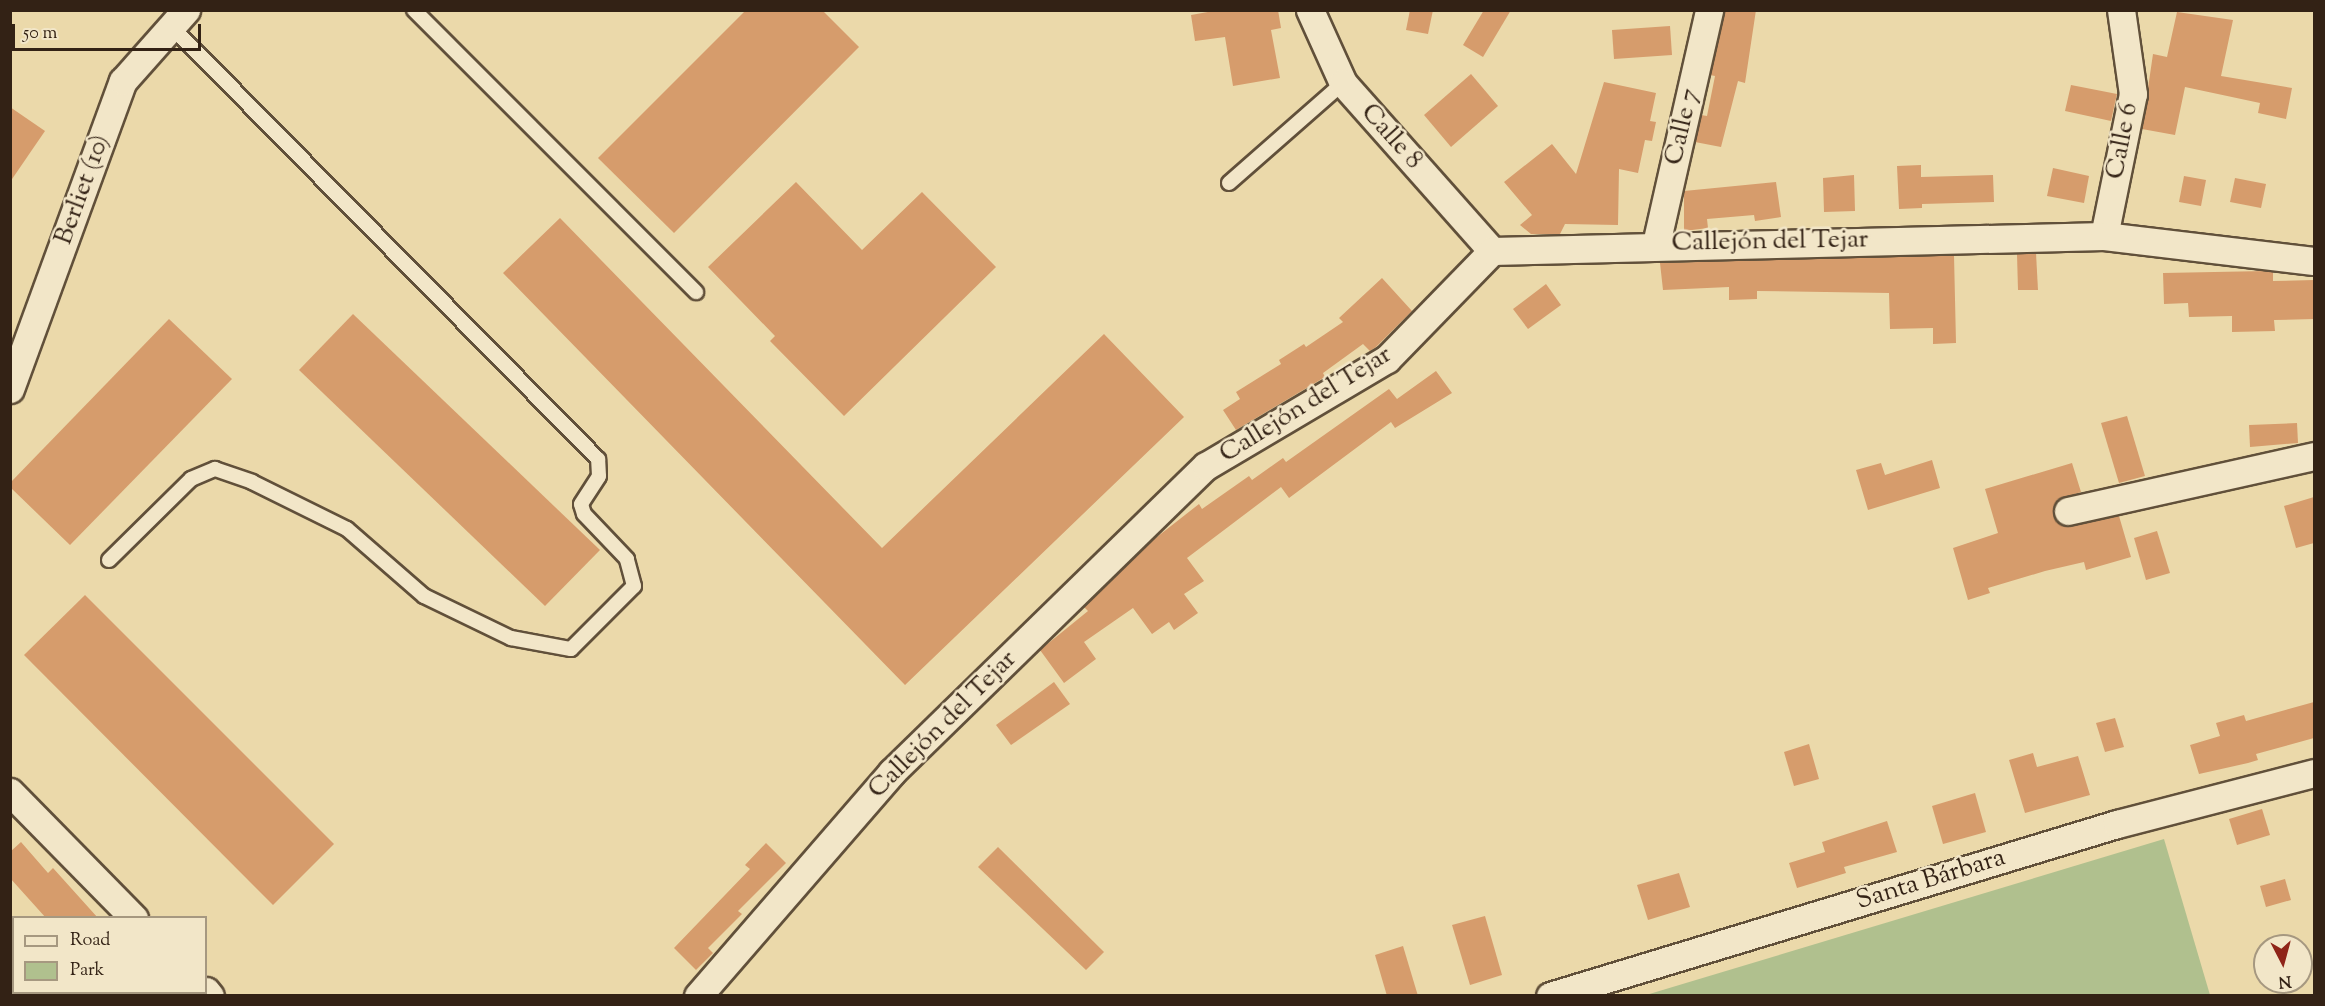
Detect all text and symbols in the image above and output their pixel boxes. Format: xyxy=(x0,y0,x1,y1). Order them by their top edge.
scale bar xyxy=(15,12,204,50)
text: 50 m xyxy=(23,21,57,47)
street label: Calle 7 xyxy=(1659,86,1707,168)
street label: Calle 8 xyxy=(1353,98,1429,176)
street label: Calle 6 xyxy=(2100,100,2146,182)
street label: Berliet (10) xyxy=(49,131,117,249)
street label: Callejón del Tejar xyxy=(1671,225,1869,259)
street label: Callejón del Tejar xyxy=(1214,340,1398,470)
street label: Callejón del Tejar xyxy=(862,644,1024,806)
street label: Santa Bárbara xyxy=(1853,843,2009,917)
legend xyxy=(12,916,207,994)
text: Road xyxy=(70,928,110,954)
north arrow xyxy=(2253,934,2313,994)
text: Park xyxy=(70,958,104,984)
text: N xyxy=(2277,968,2292,993)

